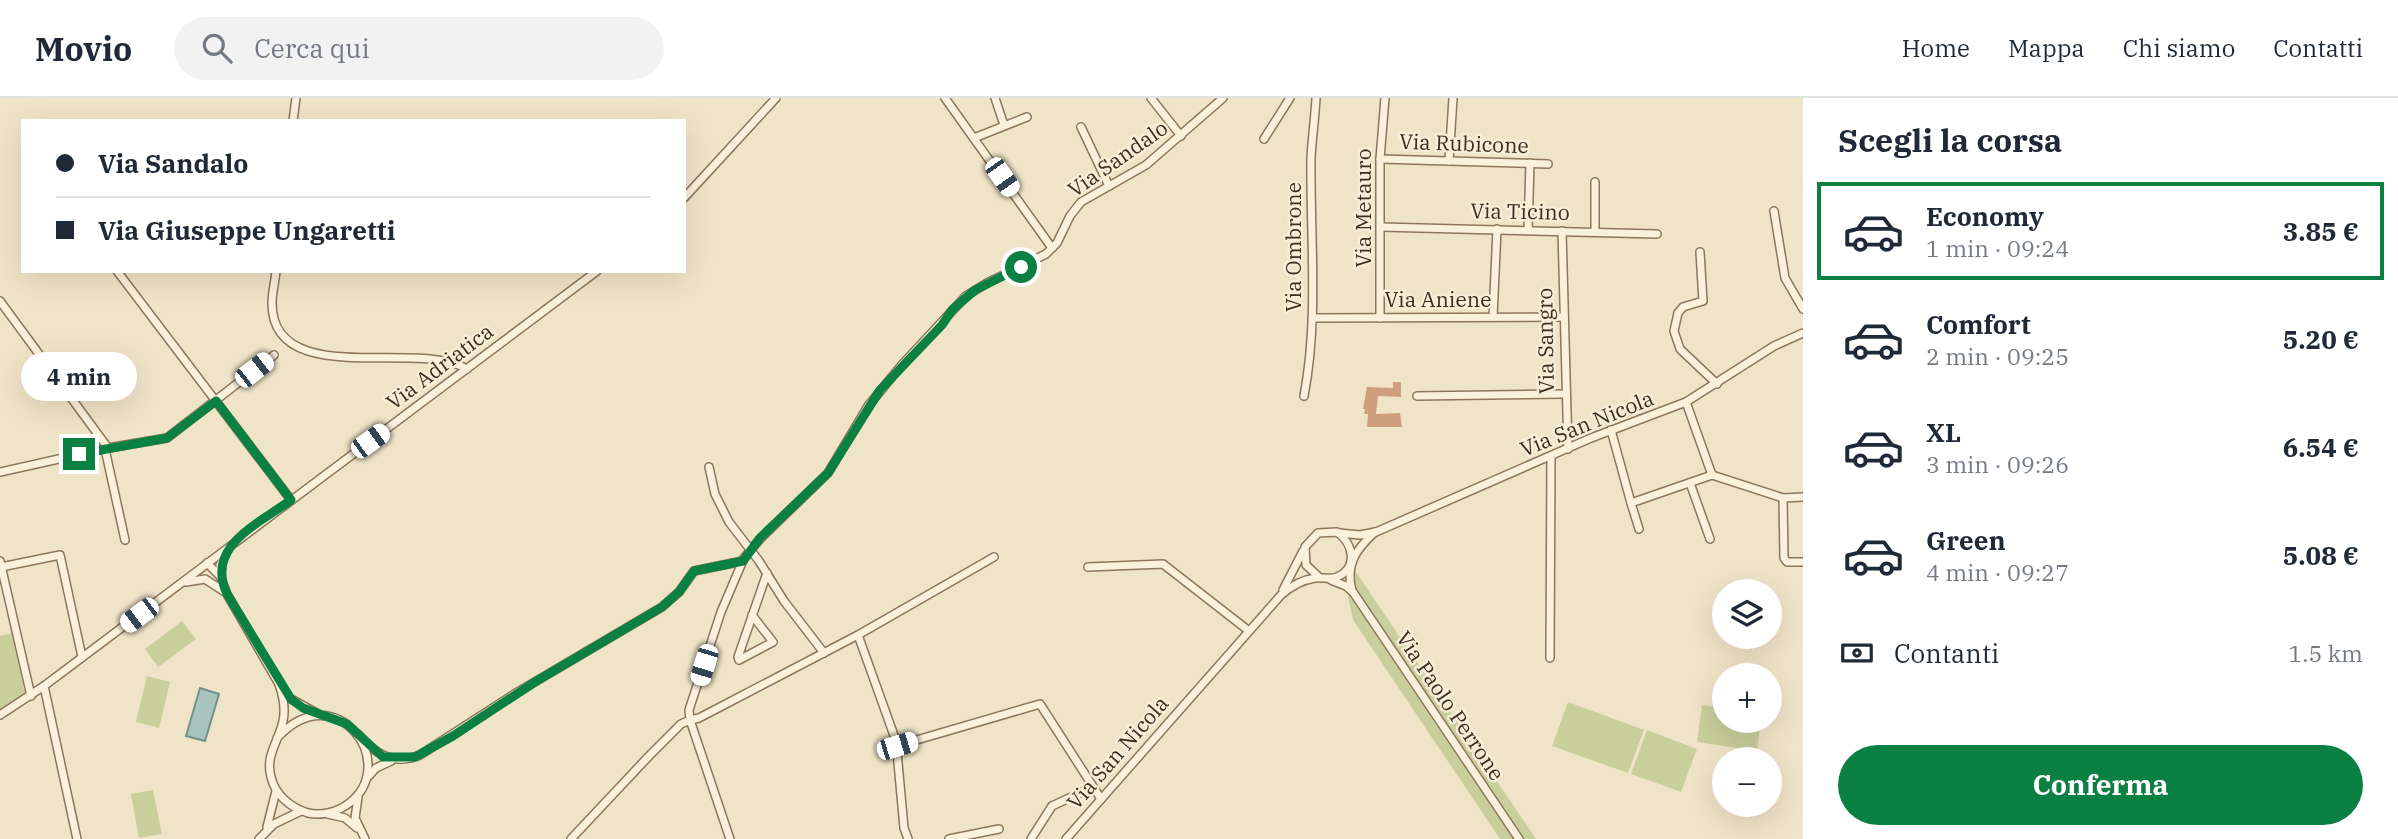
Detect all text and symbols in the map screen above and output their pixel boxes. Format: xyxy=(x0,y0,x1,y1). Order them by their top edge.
search box xyxy=(174,17,664,80)
text: Movio xyxy=(35,27,132,70)
icon: search xyxy=(198,29,236,67)
text: Cerca qui xyxy=(254,31,370,65)
text: Home xyxy=(1902,32,1970,64)
text: Mappa xyxy=(2008,32,2085,64)
text: Chi siamo xyxy=(2123,32,2235,64)
text: Contatti xyxy=(2273,32,2363,64)
street label: Via Sandalo xyxy=(1062,113,1173,203)
text: Scegli la corsa xyxy=(1838,119,2062,161)
street label: Via Rubicone xyxy=(1399,127,1529,159)
text: Via Sandalo xyxy=(98,146,248,180)
street label: Via Metauro xyxy=(1349,149,1377,267)
car xyxy=(982,154,1023,200)
street label: Via Ombrone xyxy=(1279,182,1307,312)
street label: Via Ticino xyxy=(1470,196,1570,226)
text: Economy xyxy=(1926,199,2044,233)
icon: car xyxy=(1842,200,1905,263)
text: Via Giuseppe Ungaretti xyxy=(98,213,395,247)
text: 3.85 € xyxy=(2283,214,2359,248)
text: 1 min · 09:24 xyxy=(1926,233,2069,263)
route start xyxy=(1005,251,1037,283)
street label: Via Aniene xyxy=(1385,285,1491,313)
street label: Via Sangro xyxy=(1530,288,1560,394)
text: Comfort xyxy=(1926,307,2031,341)
icon: car xyxy=(1842,308,1905,371)
street label: Via Adriatica xyxy=(380,317,499,416)
text: 5.20 € xyxy=(2283,322,2359,356)
text: 2 min · 09:25 xyxy=(1926,341,2069,371)
car xyxy=(231,349,278,391)
callout: 4 min xyxy=(21,352,137,402)
text: 4 min xyxy=(47,361,111,391)
street label: Via San Nicola xyxy=(1516,384,1658,463)
text: XL xyxy=(1926,415,1961,449)
icon: car xyxy=(1842,416,1905,479)
car xyxy=(347,420,394,462)
text: 6.54 € xyxy=(2283,430,2359,464)
route end xyxy=(63,438,95,470)
text: 3 min · 09:26 xyxy=(1926,449,2069,479)
text: Green xyxy=(1926,523,2006,557)
icon: car xyxy=(1842,524,1905,587)
text: 5.08 € xyxy=(2283,538,2359,572)
text: 4 min · 09:27 xyxy=(1926,557,2069,587)
map controls xyxy=(1712,579,1782,817)
button: layers xyxy=(1712,579,1782,649)
car xyxy=(116,594,163,636)
street label: Via Paolo Perrone xyxy=(1390,625,1511,786)
icon: cash xyxy=(1838,634,1876,672)
text: Contanti xyxy=(1894,636,1999,670)
text: 1.5 km xyxy=(2289,638,2363,668)
car xyxy=(688,642,721,688)
button: + xyxy=(1712,663,1782,733)
street label: Via San Nicola xyxy=(1060,690,1174,815)
car xyxy=(874,730,921,762)
button: Conferma xyxy=(1838,745,2363,825)
button: − xyxy=(1712,747,1782,817)

